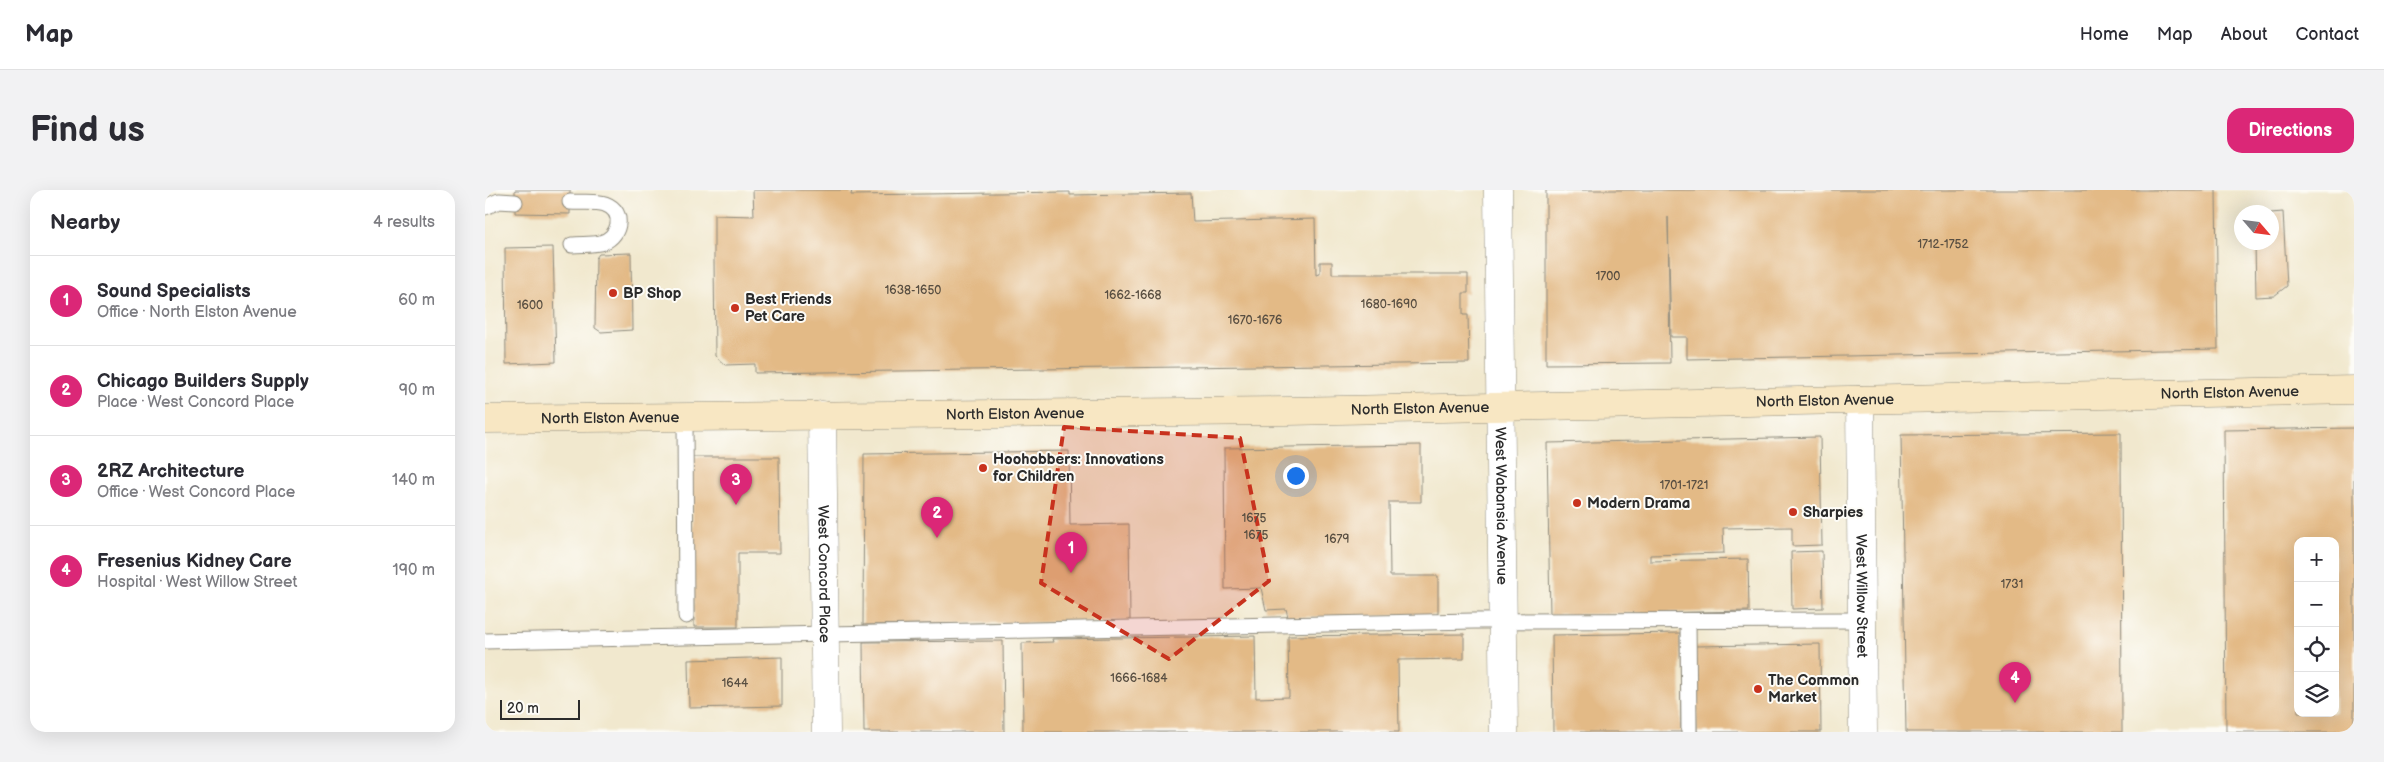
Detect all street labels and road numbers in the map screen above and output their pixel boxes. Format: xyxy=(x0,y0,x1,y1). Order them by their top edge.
street label: North Elston Avenue xyxy=(2160,382,2299,404)
street label: North Elston Avenue xyxy=(1755,390,1894,412)
street label: North Elston Avenue xyxy=(1350,398,1490,420)
street label: North Elston Avenue xyxy=(946,404,1084,424)
street label: North Elston Avenue xyxy=(541,408,680,428)
street label: West Wabansia Avenue xyxy=(1491,427,1511,585)
street label: West Concord Place xyxy=(813,505,834,643)
street label: West Willow Street xyxy=(1851,534,1871,658)

